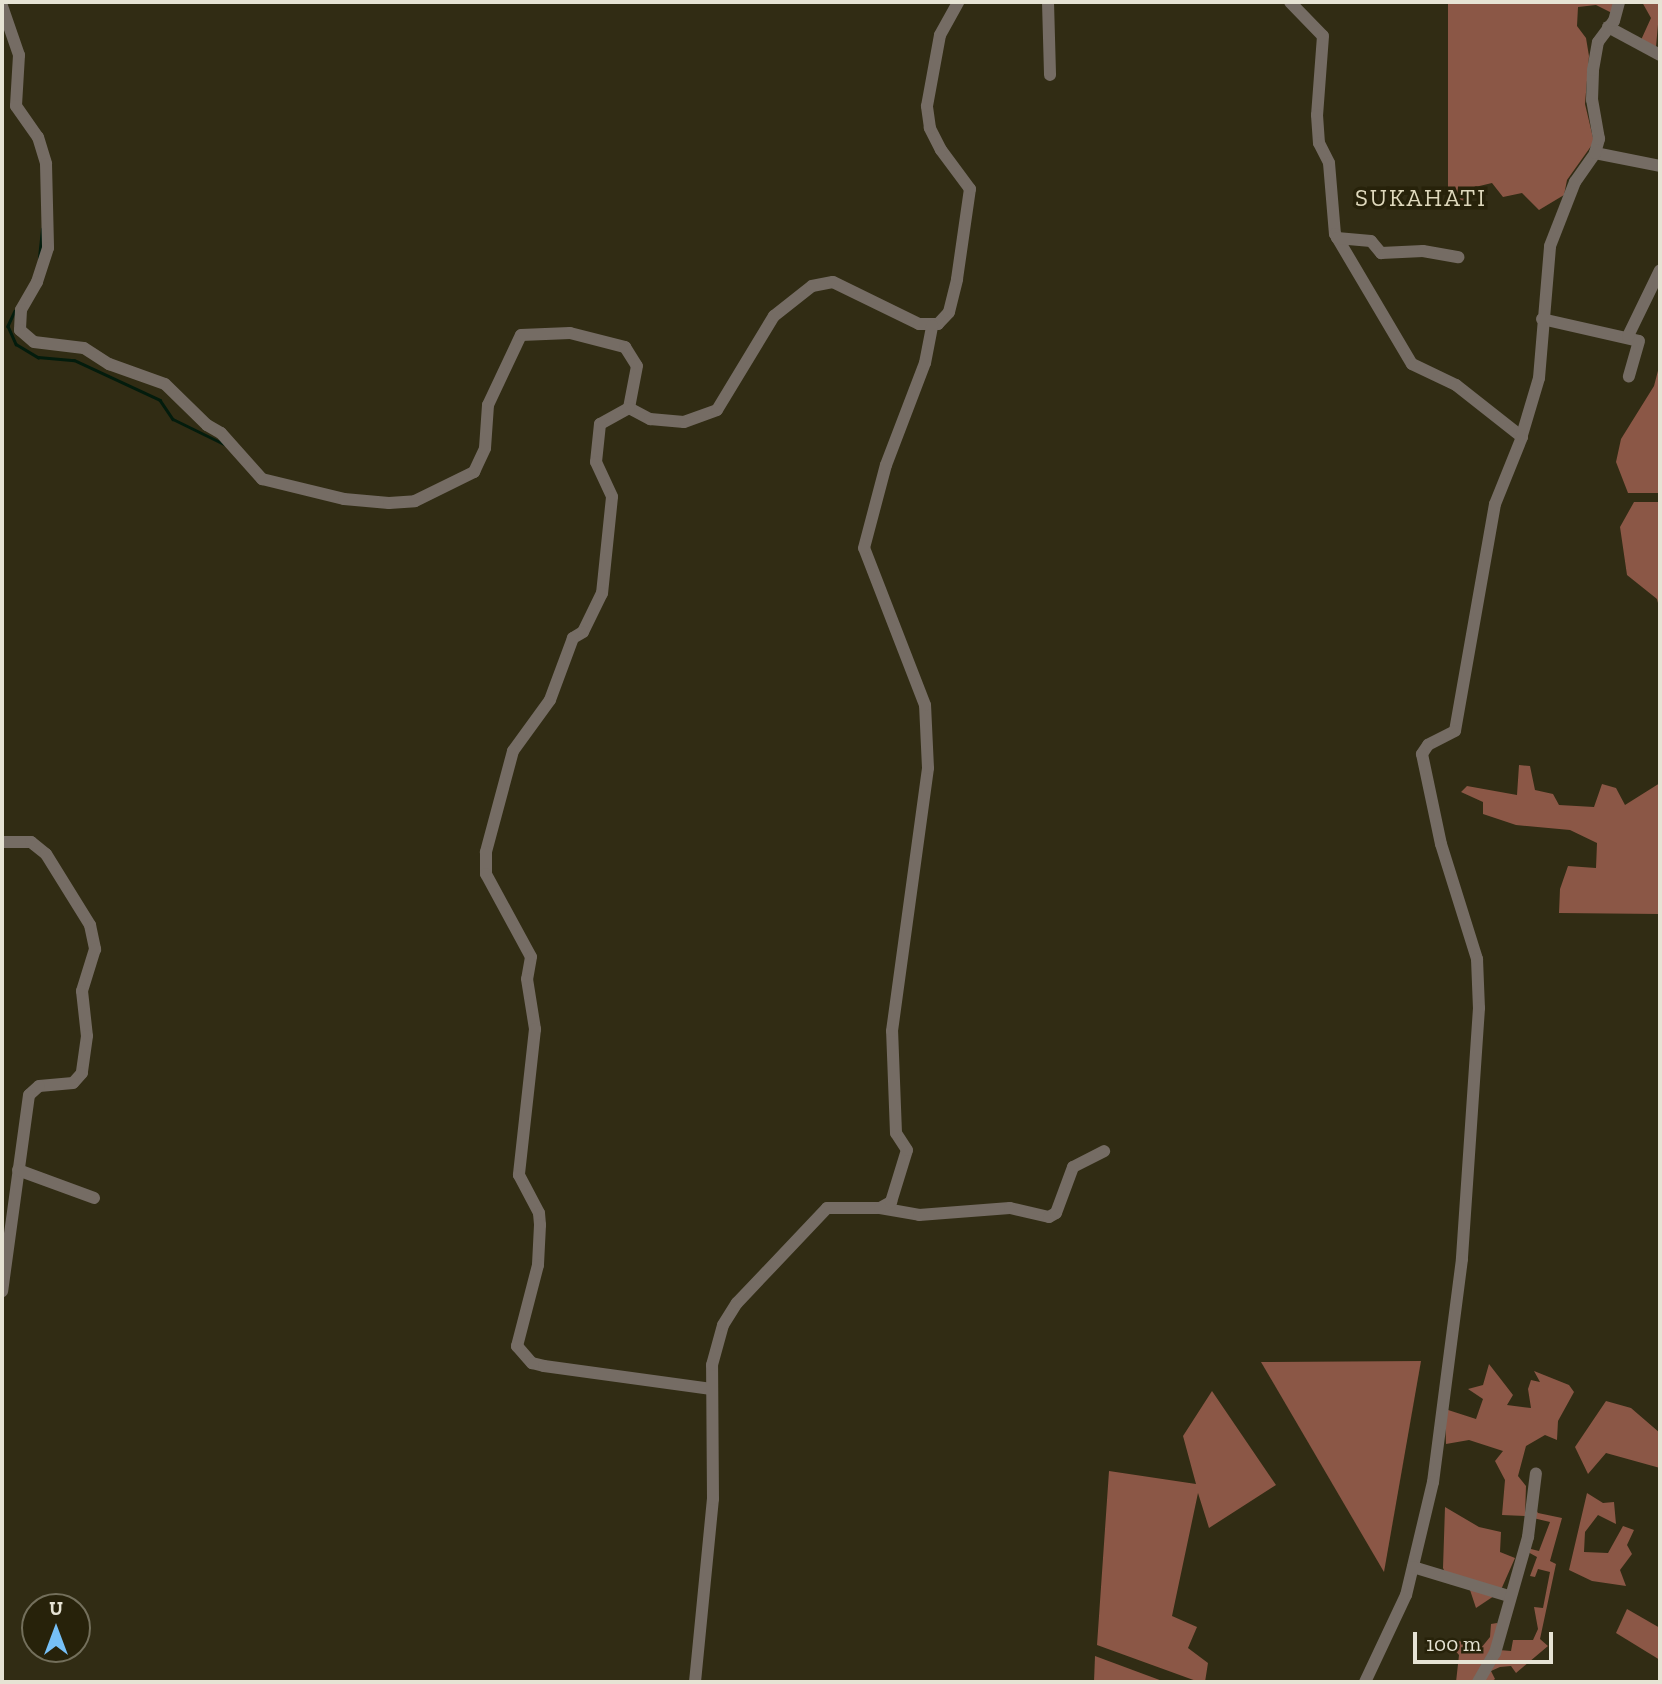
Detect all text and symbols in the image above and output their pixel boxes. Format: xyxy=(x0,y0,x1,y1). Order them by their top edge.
district label: SUKAHATI xyxy=(1356,184,1486,212)
north arrow xyxy=(21,1593,91,1663)
text: U xyxy=(49,1597,63,1620)
scale bar xyxy=(1417,1618,1557,1662)
text: 100 m xyxy=(1426,1631,1481,1656)

